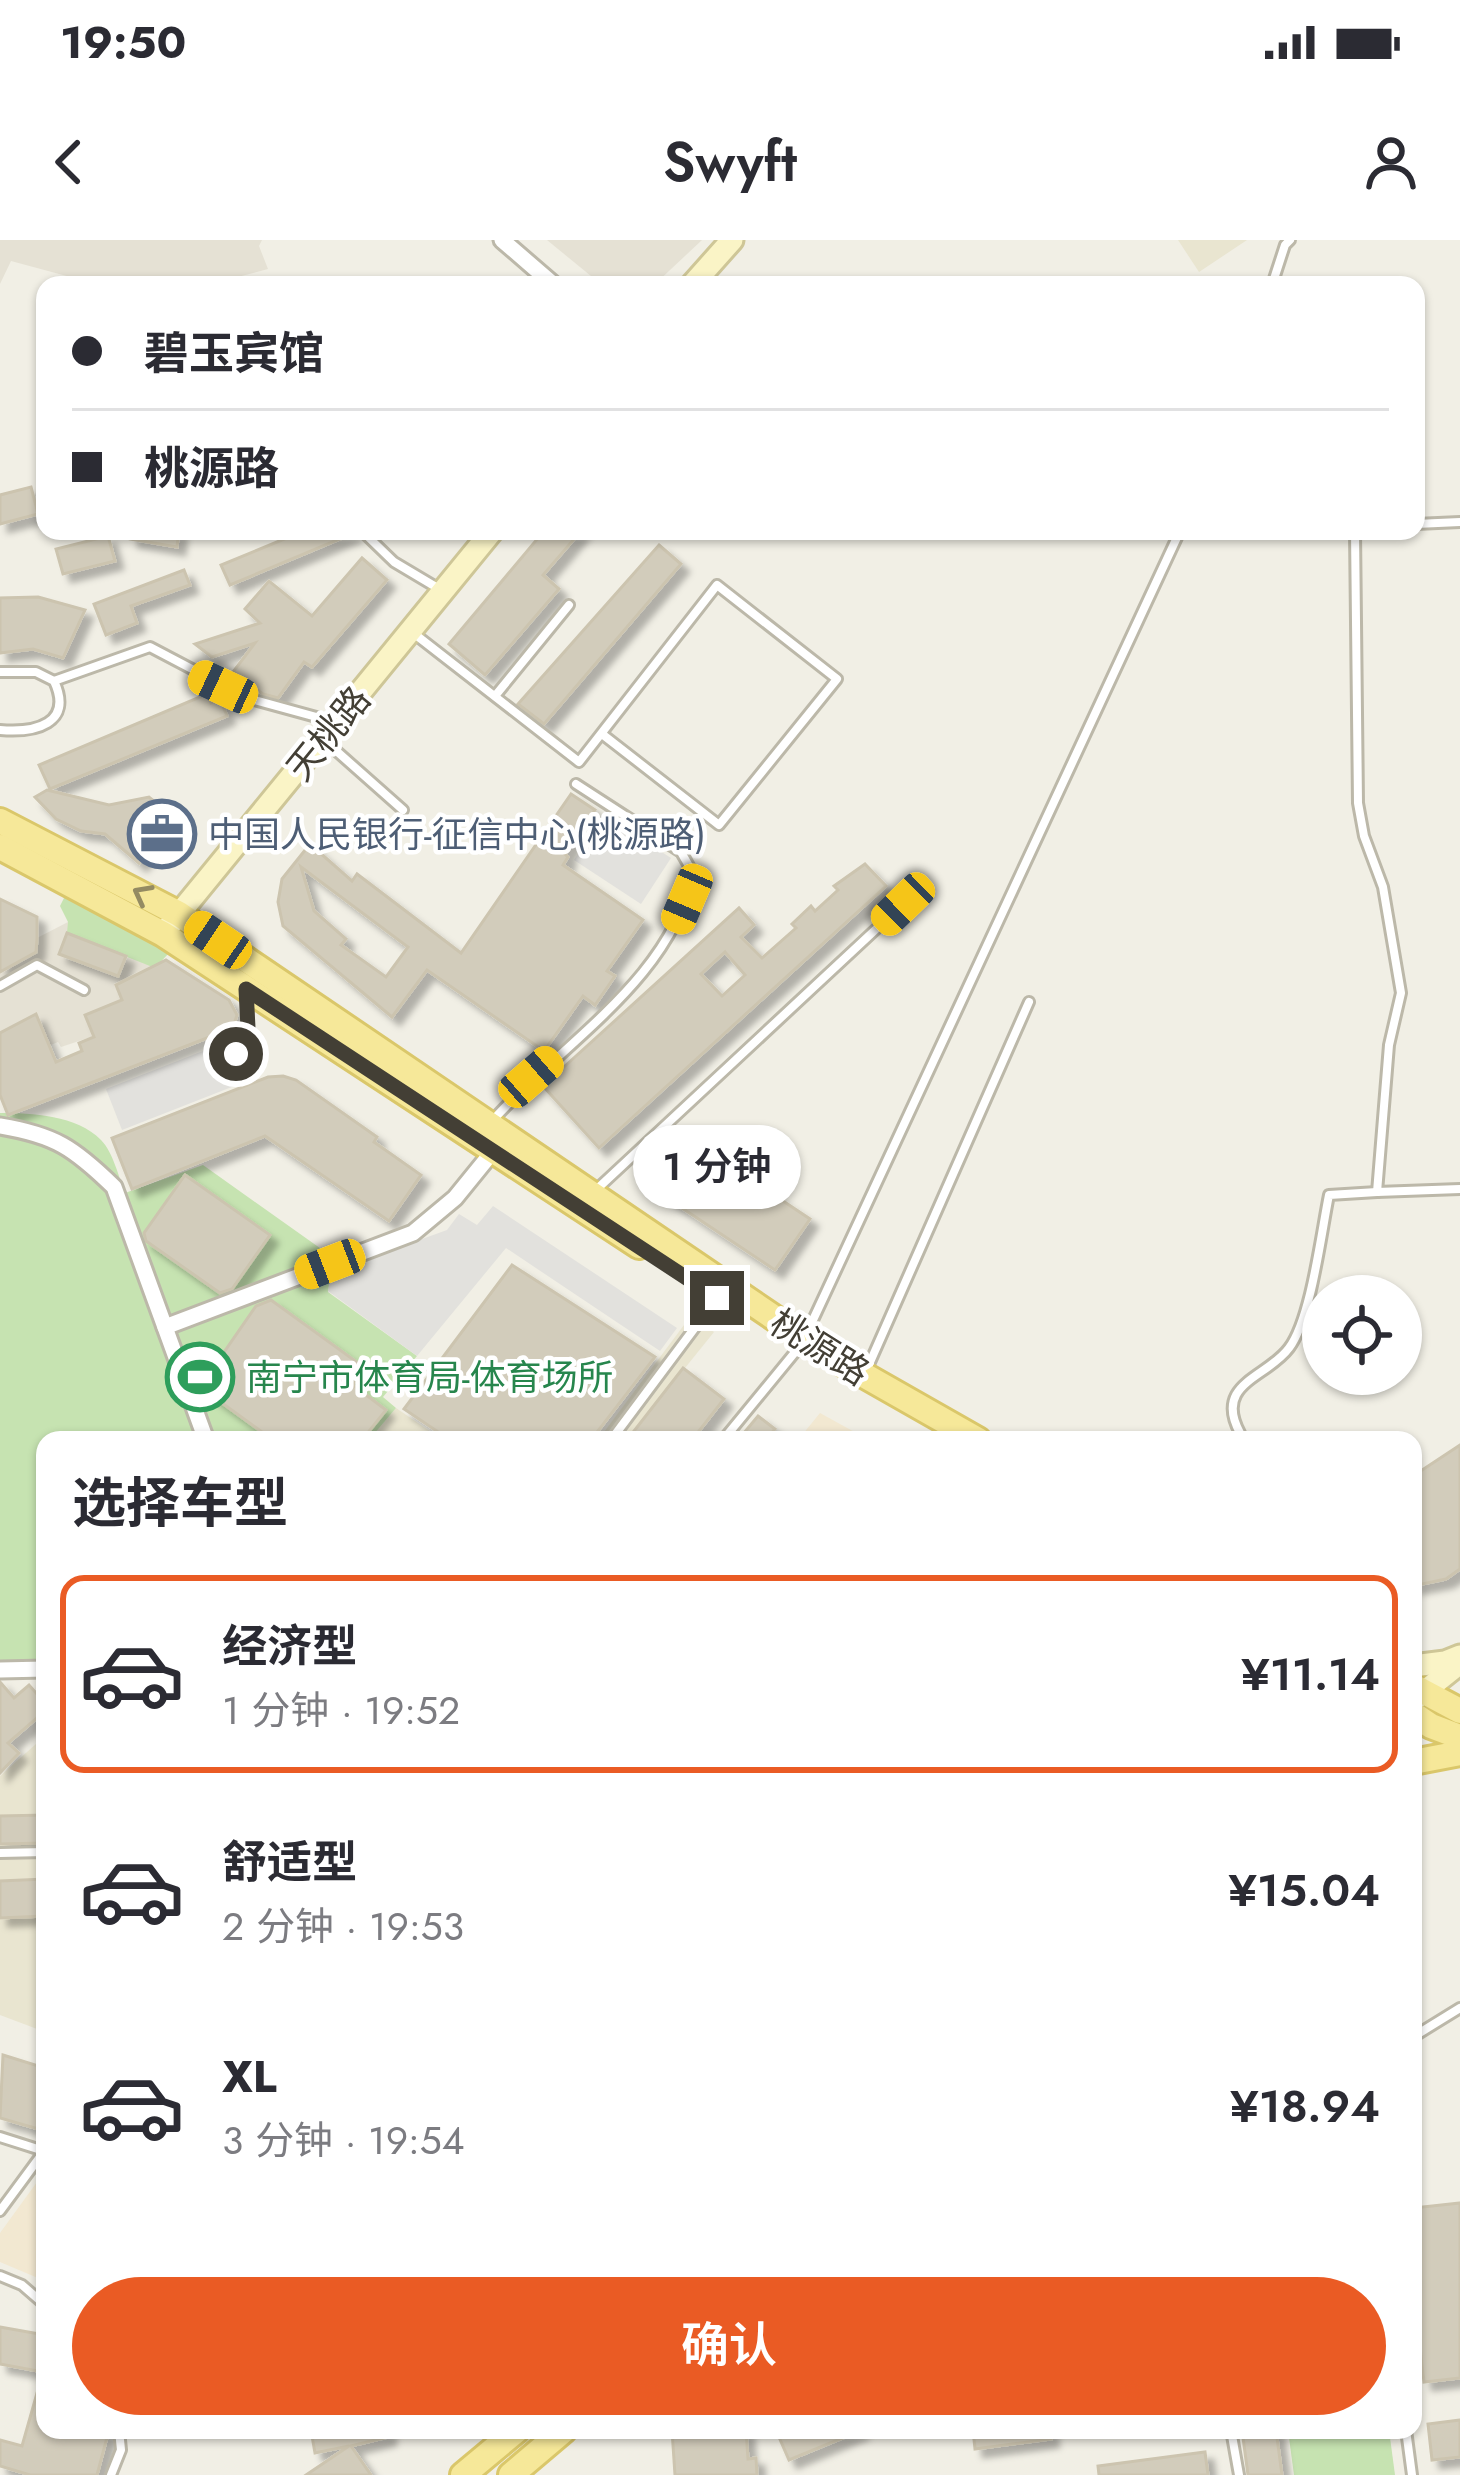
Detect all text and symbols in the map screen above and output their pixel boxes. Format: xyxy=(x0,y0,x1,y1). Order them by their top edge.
text: 19:50 xyxy=(60,10,186,75)
text: Swyft xyxy=(663,123,797,201)
icon: back xyxy=(36,129,102,195)
icon: person xyxy=(1358,129,1424,195)
text: 碧玉宾馆 xyxy=(144,321,324,386)
text: 桃源路 xyxy=(144,436,279,501)
car xyxy=(183,655,263,719)
street label: 天桃路 xyxy=(274,675,382,791)
office icon: 中国人民银行-征信中心(桃源路) xyxy=(127,799,197,869)
place label: 中国人民银行-征信中心(桃源路) xyxy=(208,808,706,860)
car xyxy=(656,859,718,939)
car xyxy=(865,866,941,942)
one-way arrow xyxy=(134,885,155,908)
car xyxy=(178,905,258,975)
route start xyxy=(209,1027,263,1081)
car xyxy=(492,1040,570,1114)
callout: 1 分钟 xyxy=(633,1124,801,1208)
text: 1 分钟 xyxy=(663,1138,771,1195)
car xyxy=(290,1234,370,1294)
route end xyxy=(690,1271,744,1325)
map controls xyxy=(1302,1275,1422,1395)
button: locate xyxy=(1302,1275,1422,1395)
street label: 桃源路 xyxy=(760,1296,880,1398)
sports icon: 南宁市体育局-体育场所 xyxy=(165,1342,235,1412)
place label: 南宁市体育局-体育场所 xyxy=(246,1351,614,1403)
text: 选择车型 xyxy=(72,1464,288,1542)
text: 经济型 xyxy=(222,1614,357,1679)
icon: car xyxy=(78,1620,186,1728)
text: ¥11.14 xyxy=(1241,1642,1380,1707)
text: 1 分钟 · 19:52 xyxy=(222,1682,460,1739)
text: 舒适型 xyxy=(222,1830,357,1895)
icon: car xyxy=(78,1836,186,1944)
text: ¥15.04 xyxy=(1228,1858,1380,1923)
text: 2 分钟 · 19:53 xyxy=(222,1898,464,1955)
text: XL xyxy=(222,2044,277,2109)
icon: car xyxy=(78,2052,186,2160)
text: ¥18.94 xyxy=(1230,2074,1380,2139)
text: 3 分钟 · 19:54 xyxy=(222,2112,465,2169)
button: 确认 xyxy=(72,2277,1386,2415)

